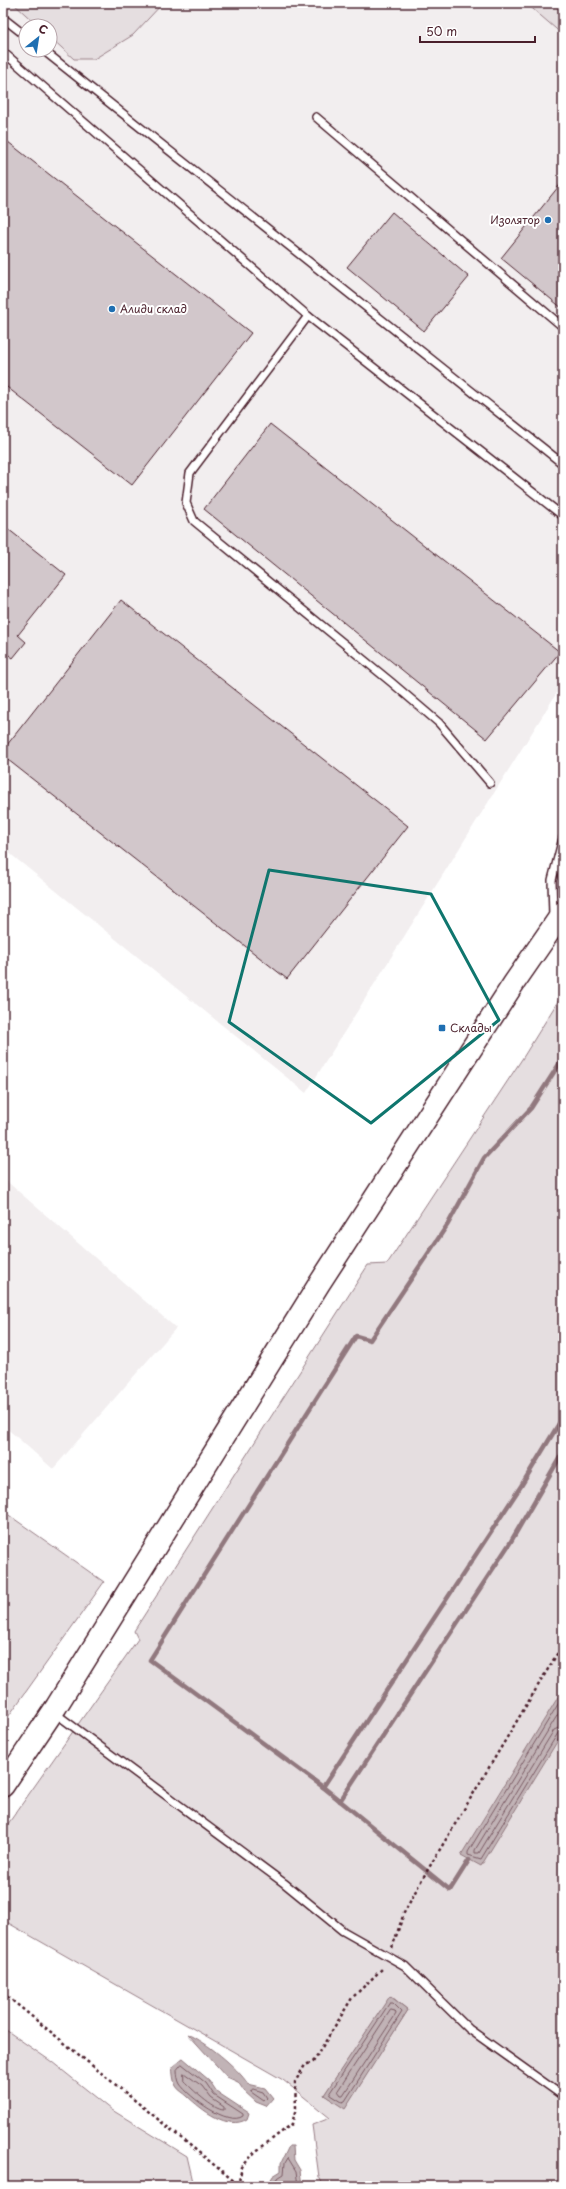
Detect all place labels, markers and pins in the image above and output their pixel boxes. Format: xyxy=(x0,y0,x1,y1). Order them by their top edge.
place label: Изолятор xyxy=(490,211,540,228)
marker: Изолятор xyxy=(543,215,553,225)
place label: Алиди склад xyxy=(120,300,187,317)
marker: Алиди склад xyxy=(107,304,117,314)
place label: Склады xyxy=(450,1019,492,1036)
marker: Склады xyxy=(437,1023,447,1033)

